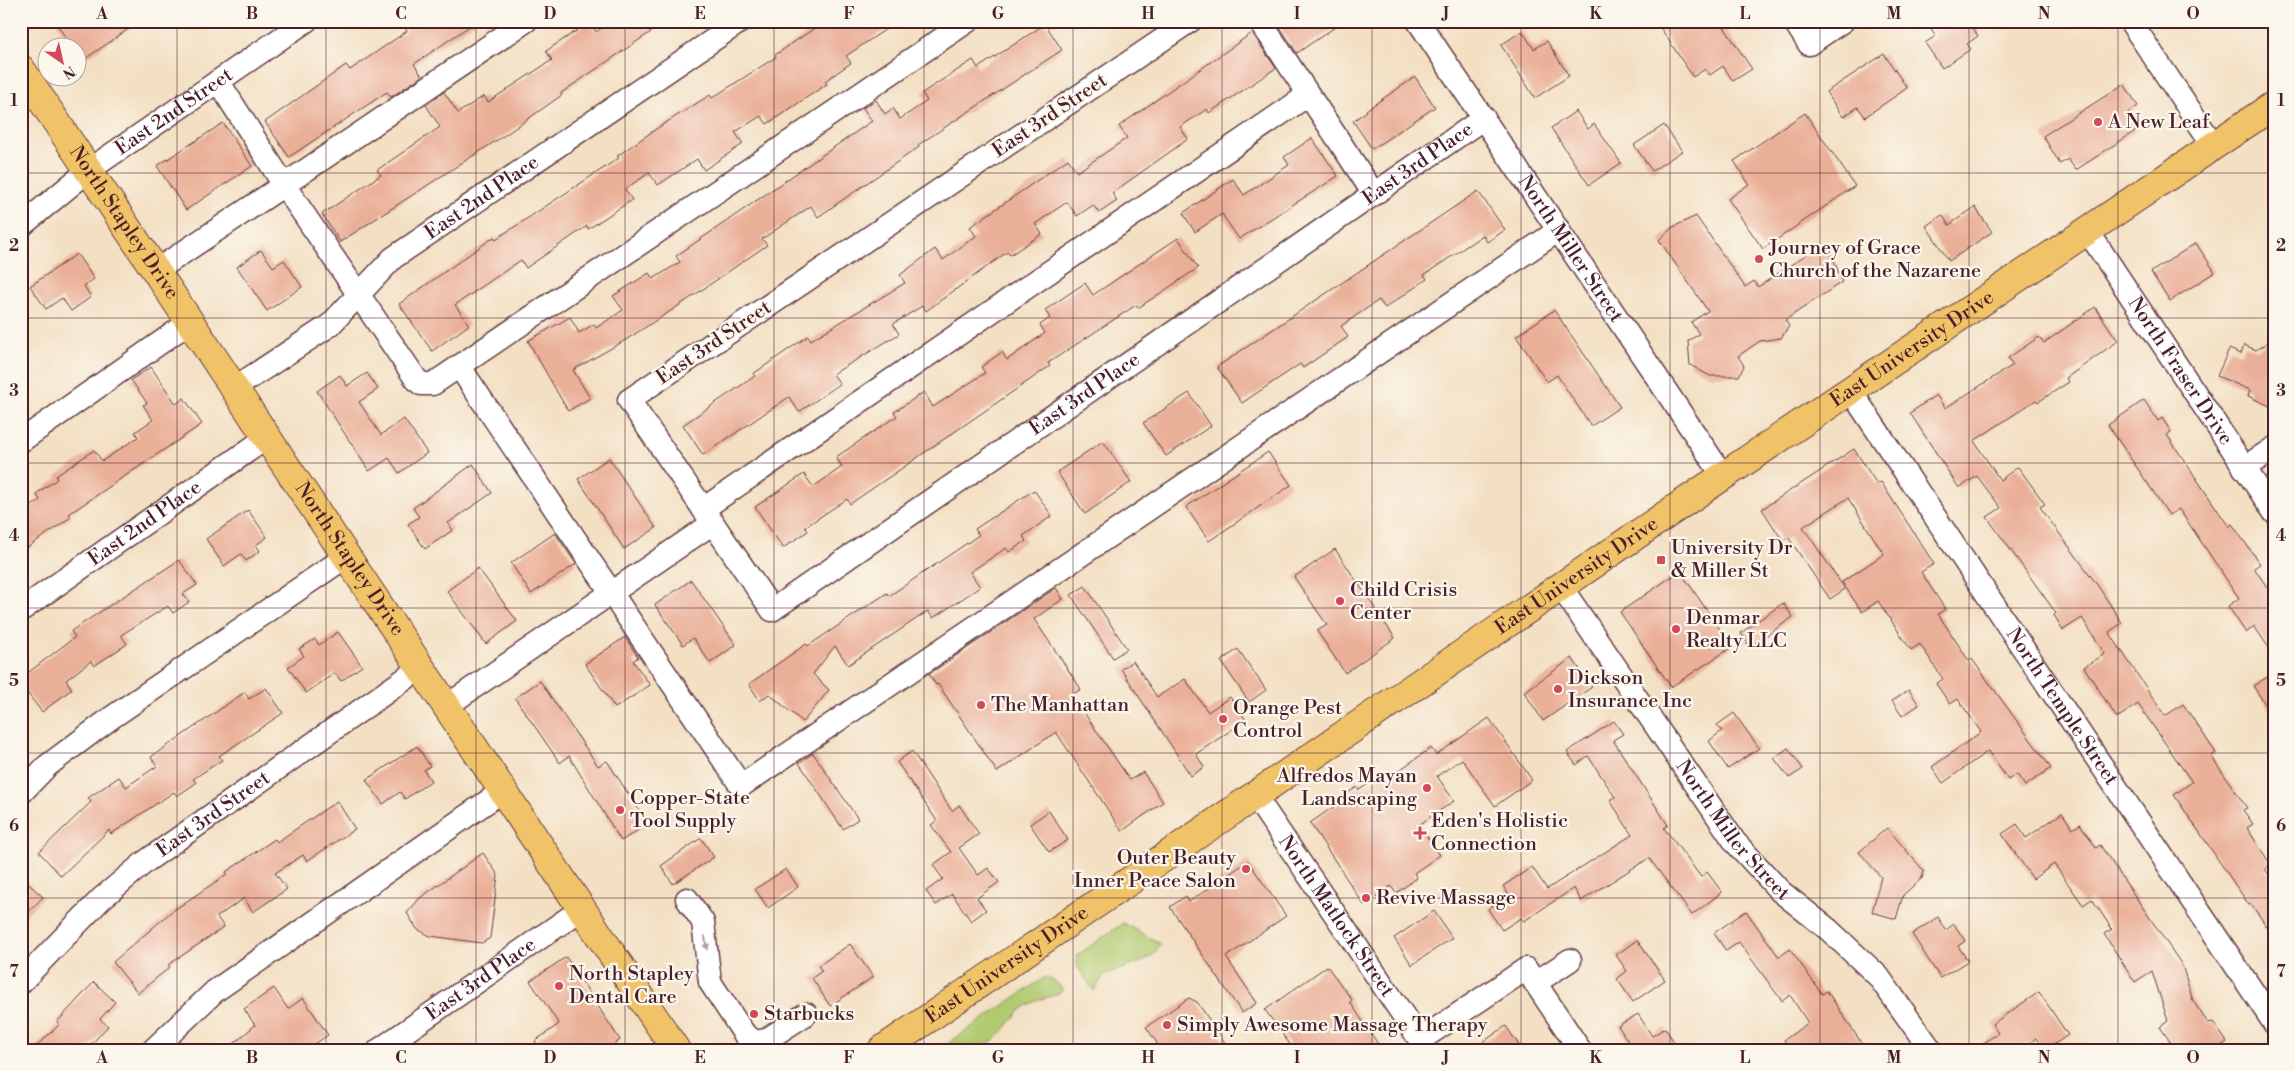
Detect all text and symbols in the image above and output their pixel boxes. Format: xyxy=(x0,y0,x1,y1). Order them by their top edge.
text: A xyxy=(95,4,108,24)
text: B xyxy=(246,4,258,24)
text: C xyxy=(395,4,407,24)
text: D xyxy=(544,4,557,24)
text: E xyxy=(694,4,706,24)
text: F xyxy=(843,4,855,24)
text: G xyxy=(992,4,1005,24)
text: H xyxy=(1141,4,1155,24)
text: I xyxy=(1294,4,1300,24)
text: J xyxy=(1441,4,1449,24)
text: K xyxy=(1590,4,1604,24)
text: L xyxy=(1740,4,1751,24)
text: M xyxy=(1887,4,1902,24)
text: N xyxy=(2038,4,2051,24)
text: O xyxy=(2186,4,2200,24)
north arrow xyxy=(38,38,88,88)
text: N xyxy=(59,61,78,83)
street label: East 2nd Street xyxy=(110,63,238,161)
street label: East 3rd Street xyxy=(988,68,1112,164)
text: 1 xyxy=(10,91,18,111)
text: 1 xyxy=(2277,91,2285,111)
place label: A New Leaf xyxy=(2107,110,2210,135)
marker: A New Leaf xyxy=(2092,116,2104,128)
street label: East 3rd Place xyxy=(1358,117,1478,211)
street label: North Stapley Drive xyxy=(64,141,185,304)
street label: East 2nd Place xyxy=(420,150,544,245)
street label: North Miller Street xyxy=(1512,170,1629,327)
text: 2 xyxy=(9,236,19,256)
place label: Journey of Grace Church of the Nazarene xyxy=(1768,236,1981,284)
text: 2 xyxy=(2276,236,2286,256)
marker: Journey of Grace Church of the Nazarene xyxy=(1753,253,1765,265)
street label: East University Drive xyxy=(1825,285,1999,413)
street label: North Fraser Drive xyxy=(2122,292,2239,450)
street label: East 3rd Street xyxy=(652,295,776,391)
street label: East 3rd Place xyxy=(1024,347,1145,441)
text: 3 xyxy=(9,381,19,401)
text: 3 xyxy=(2276,381,2286,401)
street label: East 2nd Place xyxy=(83,475,206,572)
street label: North Stapley Drive xyxy=(289,477,410,640)
street label: East University Drive xyxy=(1490,511,1663,640)
text: 4 xyxy=(9,526,20,546)
text: 4 xyxy=(2276,526,2287,546)
place label: University Dr & Miller St xyxy=(1671,536,1793,584)
marker: University Dr & Miller St xyxy=(1655,554,1667,566)
place label: Child Crisis Center xyxy=(1350,578,1457,626)
marker: Child Crisis Center xyxy=(1334,595,1346,607)
place label: Denmar Realty LLC xyxy=(1686,606,1787,654)
marker: Denmar Realty LLC xyxy=(1670,623,1682,635)
street label: North Temple Street xyxy=(2000,623,2124,790)
place label: Dickson Insurance Inc xyxy=(1568,666,1692,714)
text: 5 xyxy=(9,671,19,691)
text: 5 xyxy=(2276,671,2286,691)
marker: Dickson Insurance Inc xyxy=(1552,683,1564,695)
place label: The Manhattan xyxy=(991,693,1129,718)
place label: Orange Pest Control xyxy=(1233,696,1342,744)
marker: The Manhattan xyxy=(975,699,987,711)
marker: Orange Pest Control xyxy=(1217,713,1229,725)
street label: North Miller Street xyxy=(1670,755,1795,906)
place label: Alfredos Mayan Landscaping xyxy=(1276,764,1418,812)
street label: East 3rd Street xyxy=(151,765,275,863)
marker: Alfredos Mayan Landscaping xyxy=(1421,782,1433,794)
place label: Copper-State Tool Supply xyxy=(630,786,750,834)
marker: Copper-State Tool Supply xyxy=(614,804,626,816)
place label: Eden's Holistic Connection xyxy=(1431,809,1568,857)
text: 6 xyxy=(9,816,19,836)
text: 6 xyxy=(2276,816,2286,836)
marker: Eden's Holistic Connection xyxy=(1413,826,1427,840)
street label: North Matlock Street xyxy=(1273,830,1400,1002)
place label: Outer Beauty Inner Peace Salon xyxy=(1074,846,1236,894)
marker: Outer Beauty Inner Peace Salon xyxy=(1240,863,1252,875)
place label: Revive Massage xyxy=(1376,886,1516,911)
marker: Revive Massage xyxy=(1360,892,1372,904)
street label: East University Drive xyxy=(920,900,1093,1029)
street label: East 3rd Place xyxy=(421,932,541,1026)
one-way arrow xyxy=(702,935,710,951)
text: 7 xyxy=(9,962,19,982)
place label: North Stapley Dental Care xyxy=(569,962,694,1010)
text: 7 xyxy=(2276,962,2286,982)
marker: North Stapley Dental Care xyxy=(553,980,565,992)
place label: Starbucks xyxy=(764,1002,854,1027)
marker: Starbucks xyxy=(748,1008,760,1020)
place label: Simply Awesome Massage Therapy xyxy=(1177,1013,1488,1038)
marker: Simply Awesome Massage Therapy xyxy=(1161,1019,1173,1031)
text: A xyxy=(95,1048,108,1068)
text: B xyxy=(246,1048,258,1068)
text: C xyxy=(395,1048,407,1068)
text: D xyxy=(544,1048,557,1068)
text: E xyxy=(694,1048,706,1068)
text: F xyxy=(843,1048,855,1068)
text: G xyxy=(992,1048,1005,1068)
text: H xyxy=(1141,1048,1155,1068)
text: I xyxy=(1294,1048,1300,1068)
text: J xyxy=(1441,1048,1449,1068)
text: K xyxy=(1590,1048,1604,1068)
text: L xyxy=(1740,1048,1751,1068)
text: M xyxy=(1887,1048,1902,1068)
text: N xyxy=(2038,1048,2051,1068)
text: O xyxy=(2186,1048,2200,1068)

